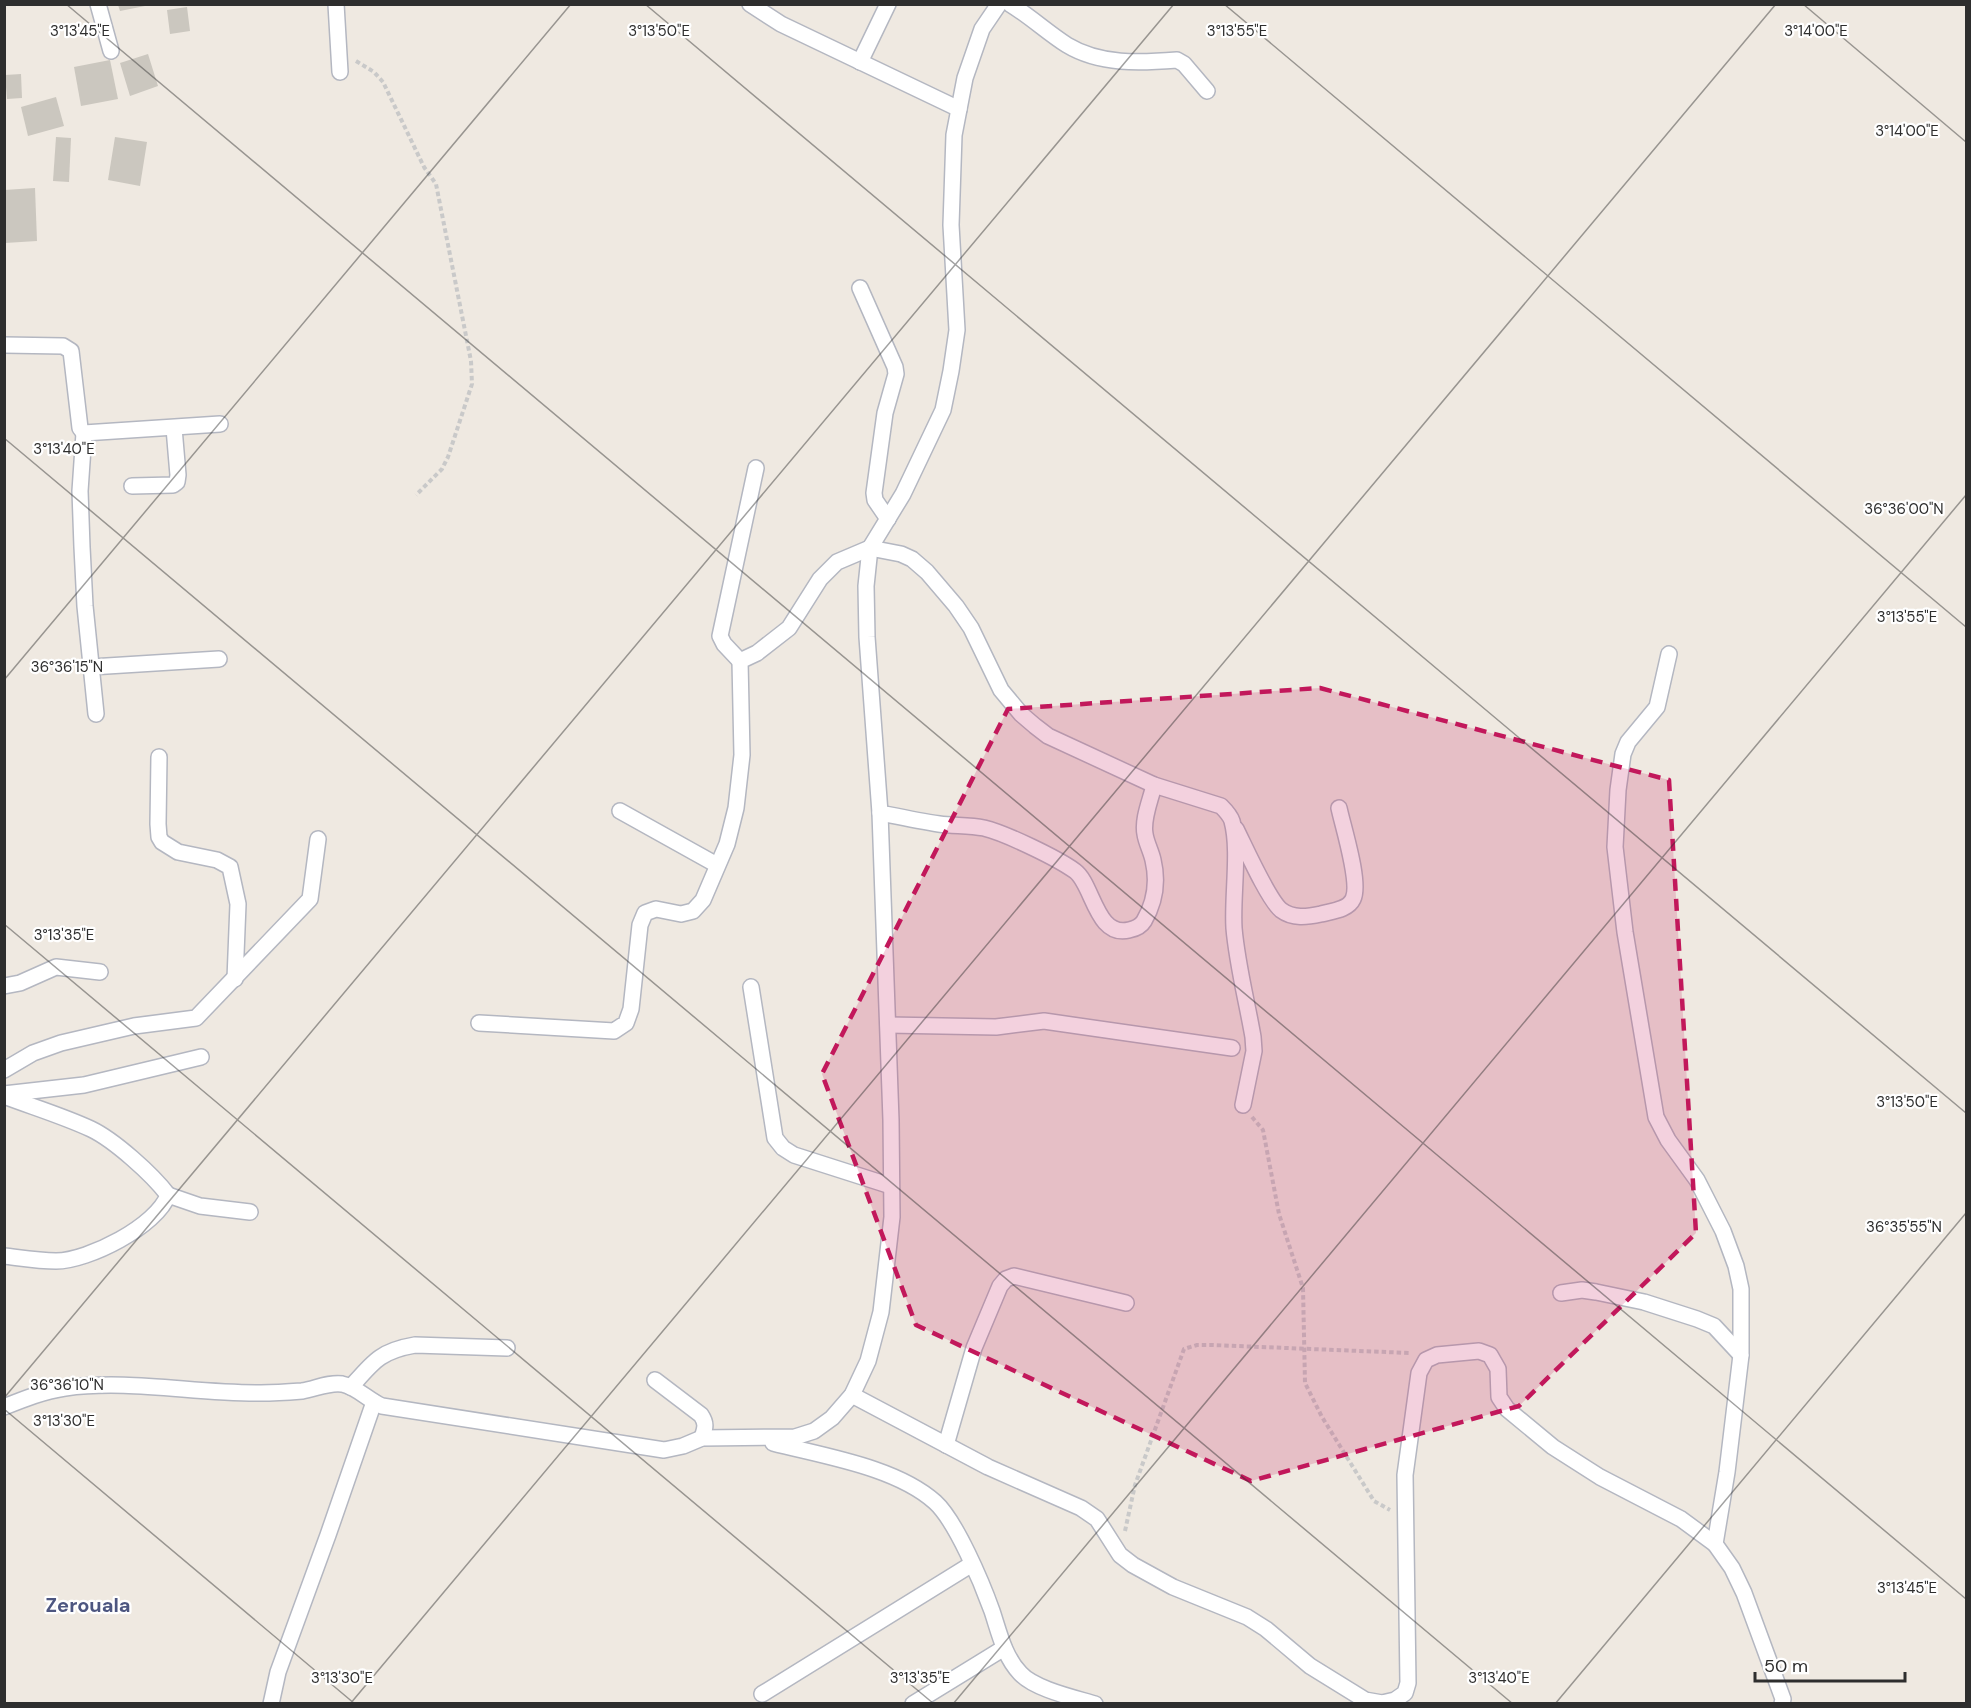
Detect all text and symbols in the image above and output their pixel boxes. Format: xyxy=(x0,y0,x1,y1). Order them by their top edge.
text: 3°13'45"E xyxy=(50,21,110,41)
text: 3°13'50"E xyxy=(628,21,690,41)
text: 3°13'55"E xyxy=(1207,21,1267,41)
text: 3°14'00"E xyxy=(1784,21,1848,41)
text: 3°14'00"E xyxy=(1875,121,1939,141)
text: 3°13'40"E xyxy=(33,439,95,459)
text: 36°36'00"N xyxy=(1864,499,1944,519)
text: 3°13'55"E xyxy=(1877,607,1937,627)
text: 36°36'15"N xyxy=(31,657,103,677)
text: 3°13'35"E xyxy=(34,925,94,945)
text: 3°13'50"E xyxy=(1876,1092,1938,1112)
text: 36°35'55"N xyxy=(1866,1217,1942,1237)
text: 36°36'10"N xyxy=(30,1375,104,1395)
text: 3°13'30"E xyxy=(33,1411,95,1431)
text: 3°13'45"E xyxy=(1877,1578,1937,1598)
district label: Zerouala xyxy=(46,1592,130,1618)
scale bar xyxy=(1755,1645,1905,1683)
text: 50 m xyxy=(1764,1654,1808,1678)
text: 3°13'30"E xyxy=(311,1668,373,1688)
text: 3°13'35"E xyxy=(890,1668,950,1688)
text: 3°13'40"E xyxy=(1468,1668,1530,1688)

